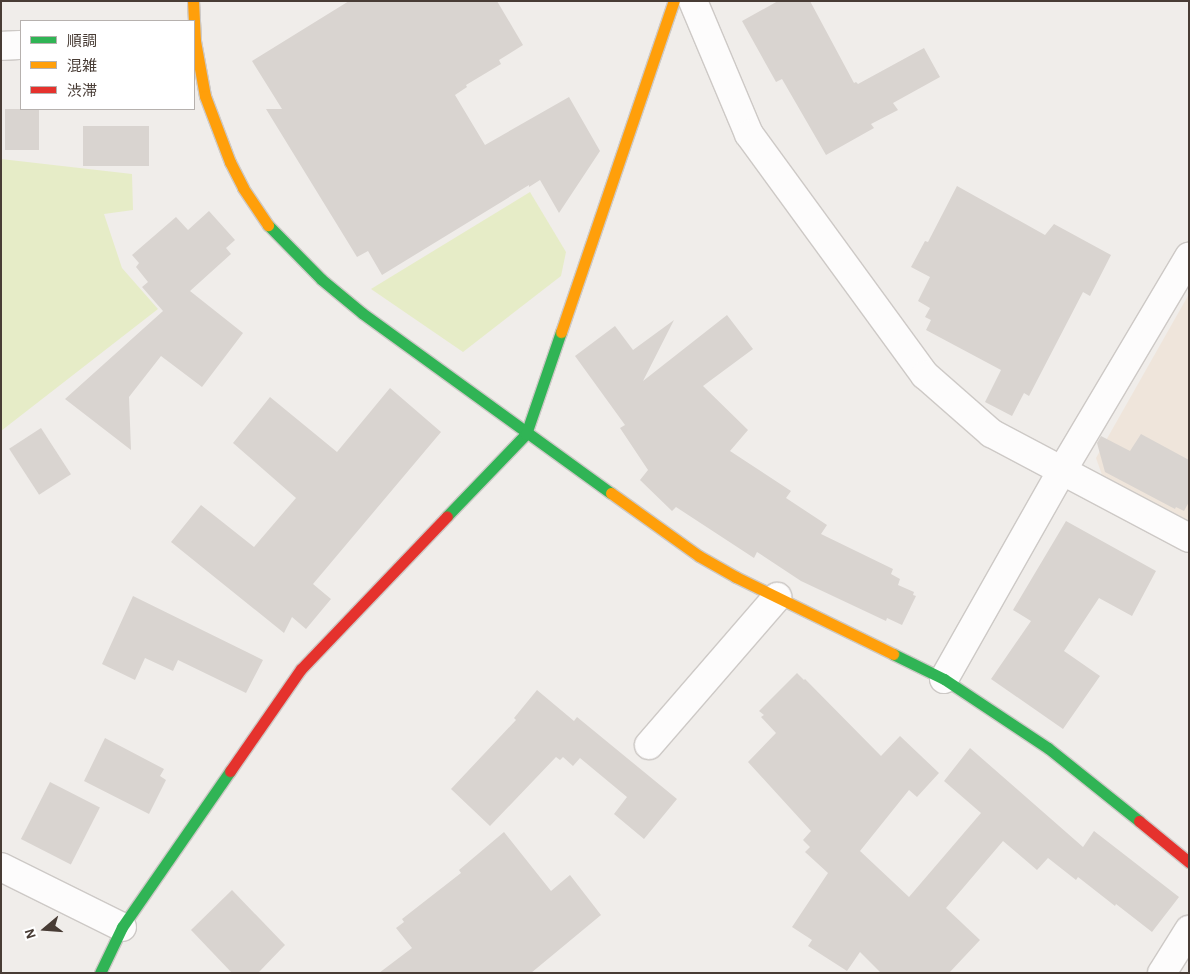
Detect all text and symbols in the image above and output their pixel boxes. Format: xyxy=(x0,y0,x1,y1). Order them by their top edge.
legend xyxy=(20,20,195,110)
text: 順調 xyxy=(67,34,97,49)
text: 混雑 xyxy=(67,59,97,74)
text: 渋滞 xyxy=(67,84,97,99)
north arrow xyxy=(20,904,70,954)
text: N xyxy=(23,927,39,940)

